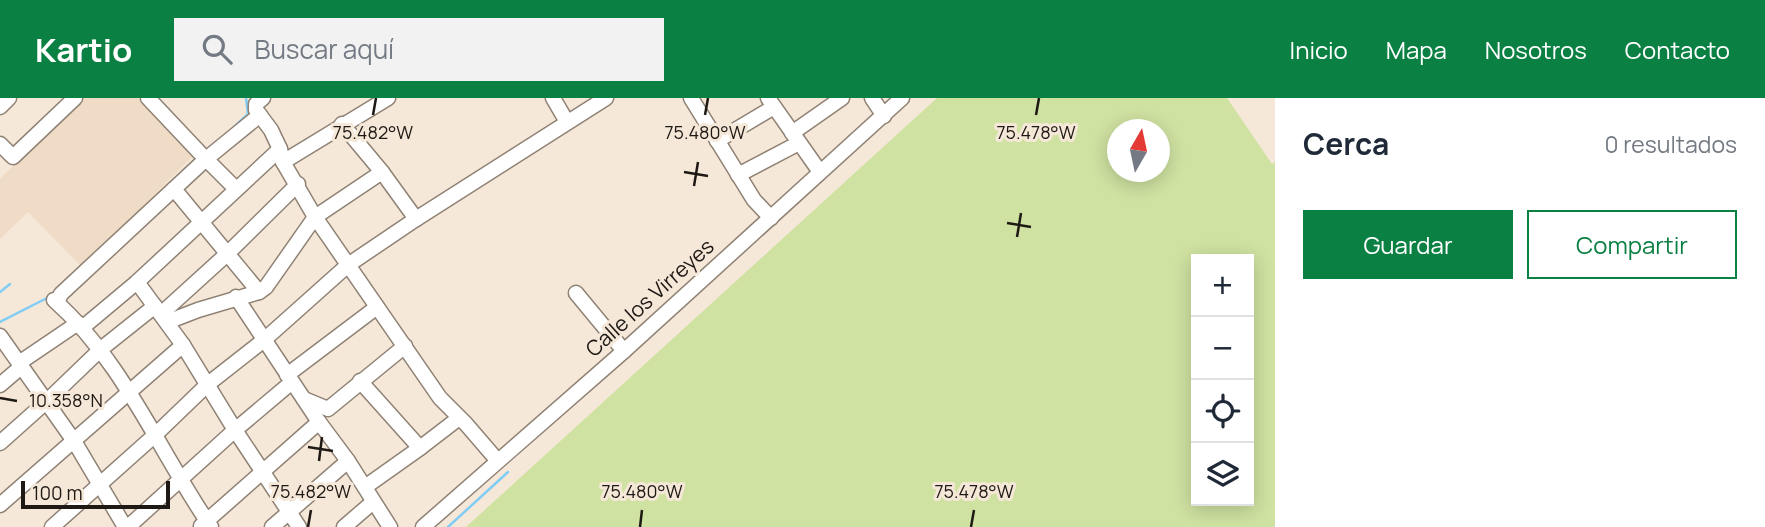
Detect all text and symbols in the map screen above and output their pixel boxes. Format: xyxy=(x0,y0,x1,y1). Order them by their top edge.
search box xyxy=(174,18,664,81)
text: Kartio xyxy=(35,27,132,72)
icon: search xyxy=(198,30,236,68)
text: Buscar aquí xyxy=(254,31,394,67)
text: Inicio xyxy=(1290,33,1348,66)
text: Mapa xyxy=(1386,33,1447,66)
text: Nosotros xyxy=(1485,33,1587,66)
text: Contacto xyxy=(1625,33,1730,66)
north arrow xyxy=(1107,119,1170,182)
text: 75.482°W xyxy=(333,120,413,144)
text: 75.480°W xyxy=(665,120,746,144)
text: 75.478°W xyxy=(996,120,1076,144)
text: Cerca xyxy=(1303,123,1389,164)
text: 0 resultados xyxy=(1605,128,1737,160)
button: Guardar xyxy=(1303,210,1513,279)
button: Compartir xyxy=(1527,210,1737,279)
street label: Calle los Virreyes xyxy=(579,232,719,362)
map controls xyxy=(1191,254,1254,506)
button: + xyxy=(1191,254,1254,317)
button: − xyxy=(1191,317,1254,380)
button: locate xyxy=(1191,380,1254,443)
text: 10.358°N xyxy=(29,388,103,412)
button: layers xyxy=(1191,443,1254,506)
scale bar xyxy=(21,478,170,510)
text: 75.482°W xyxy=(271,479,351,503)
text: 75.480°W xyxy=(602,479,683,503)
text: 75.478°W xyxy=(934,479,1014,503)
text: 100 m xyxy=(32,480,83,506)

